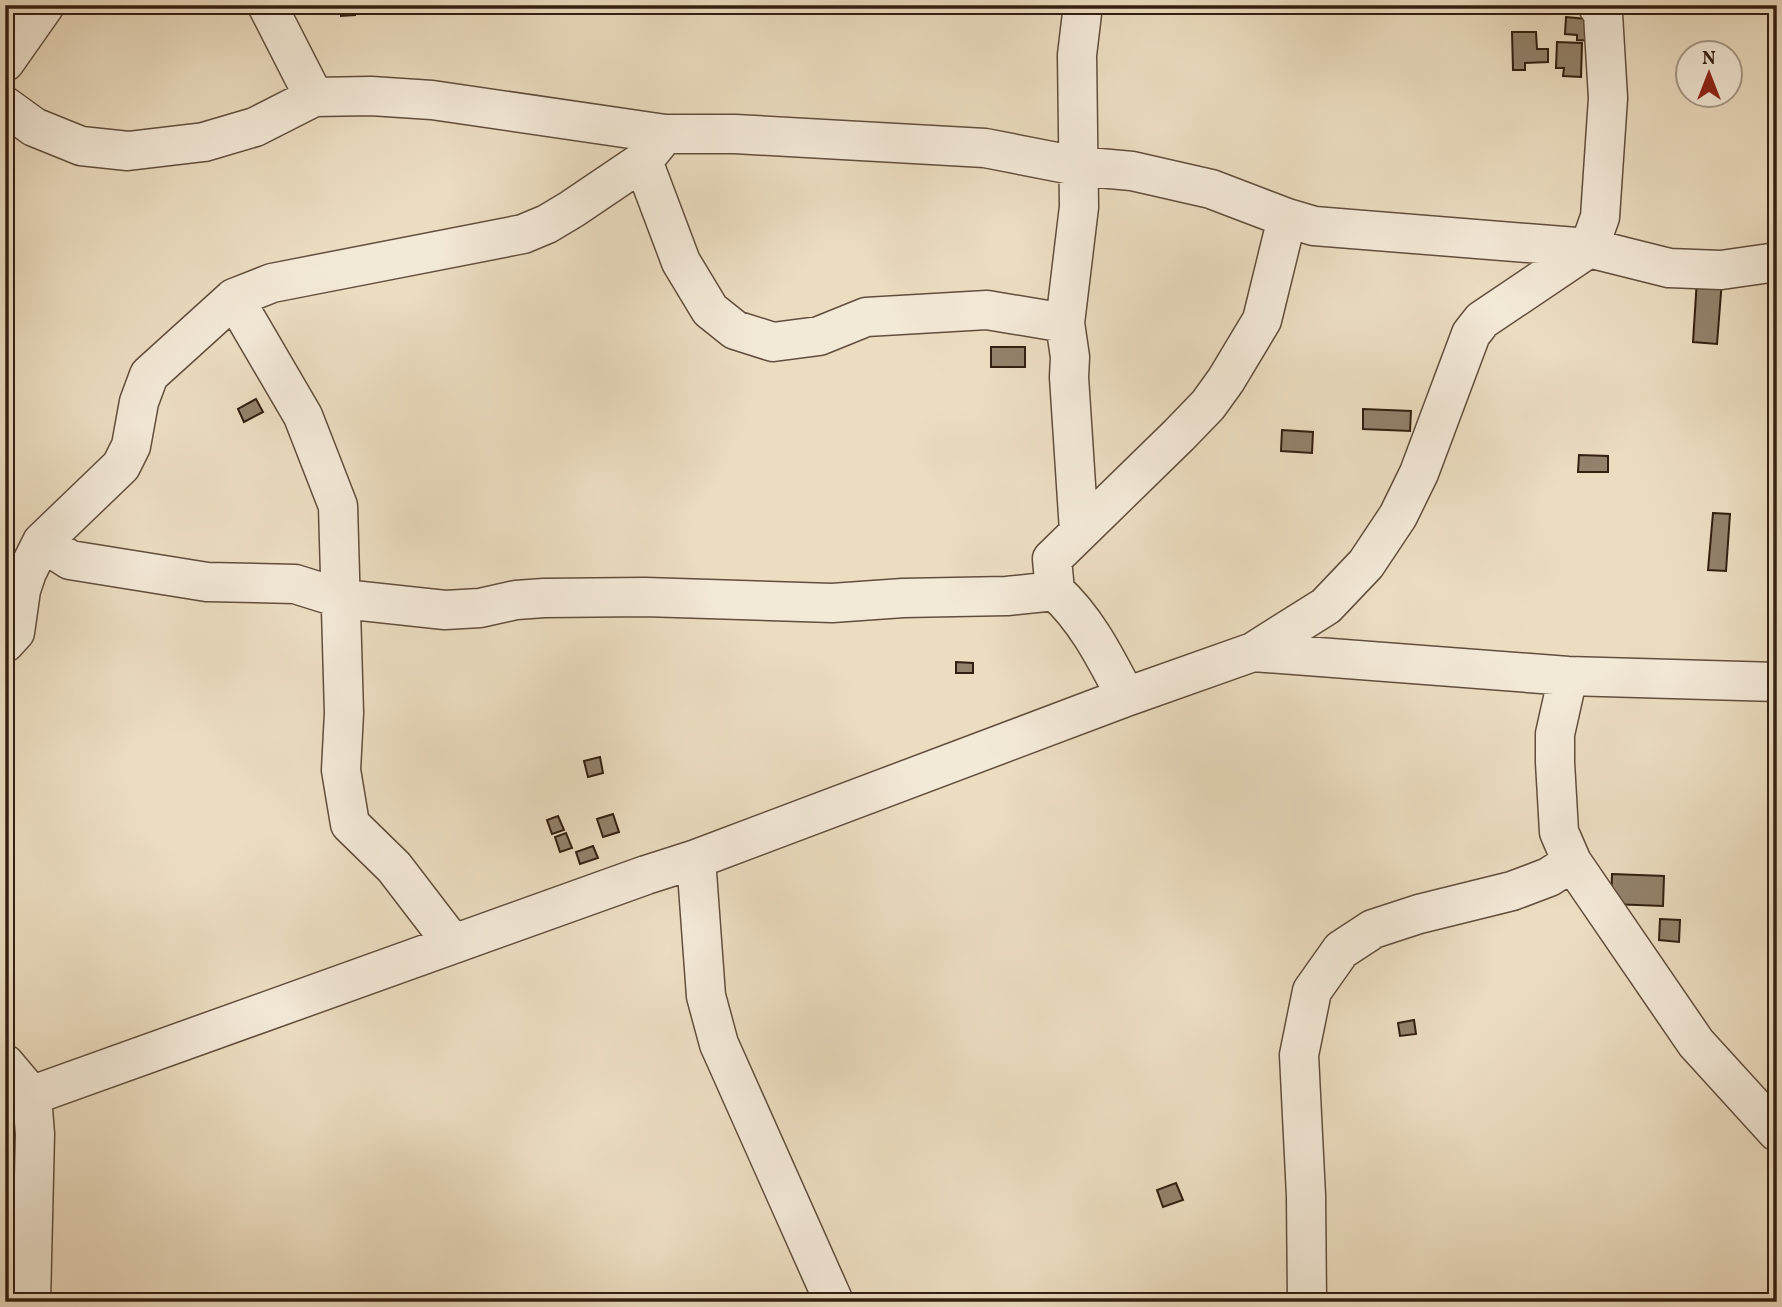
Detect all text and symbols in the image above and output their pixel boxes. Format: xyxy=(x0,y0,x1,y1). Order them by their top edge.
north arrow xyxy=(1674,38,1744,108)
text: N xyxy=(1702,46,1716,72)

